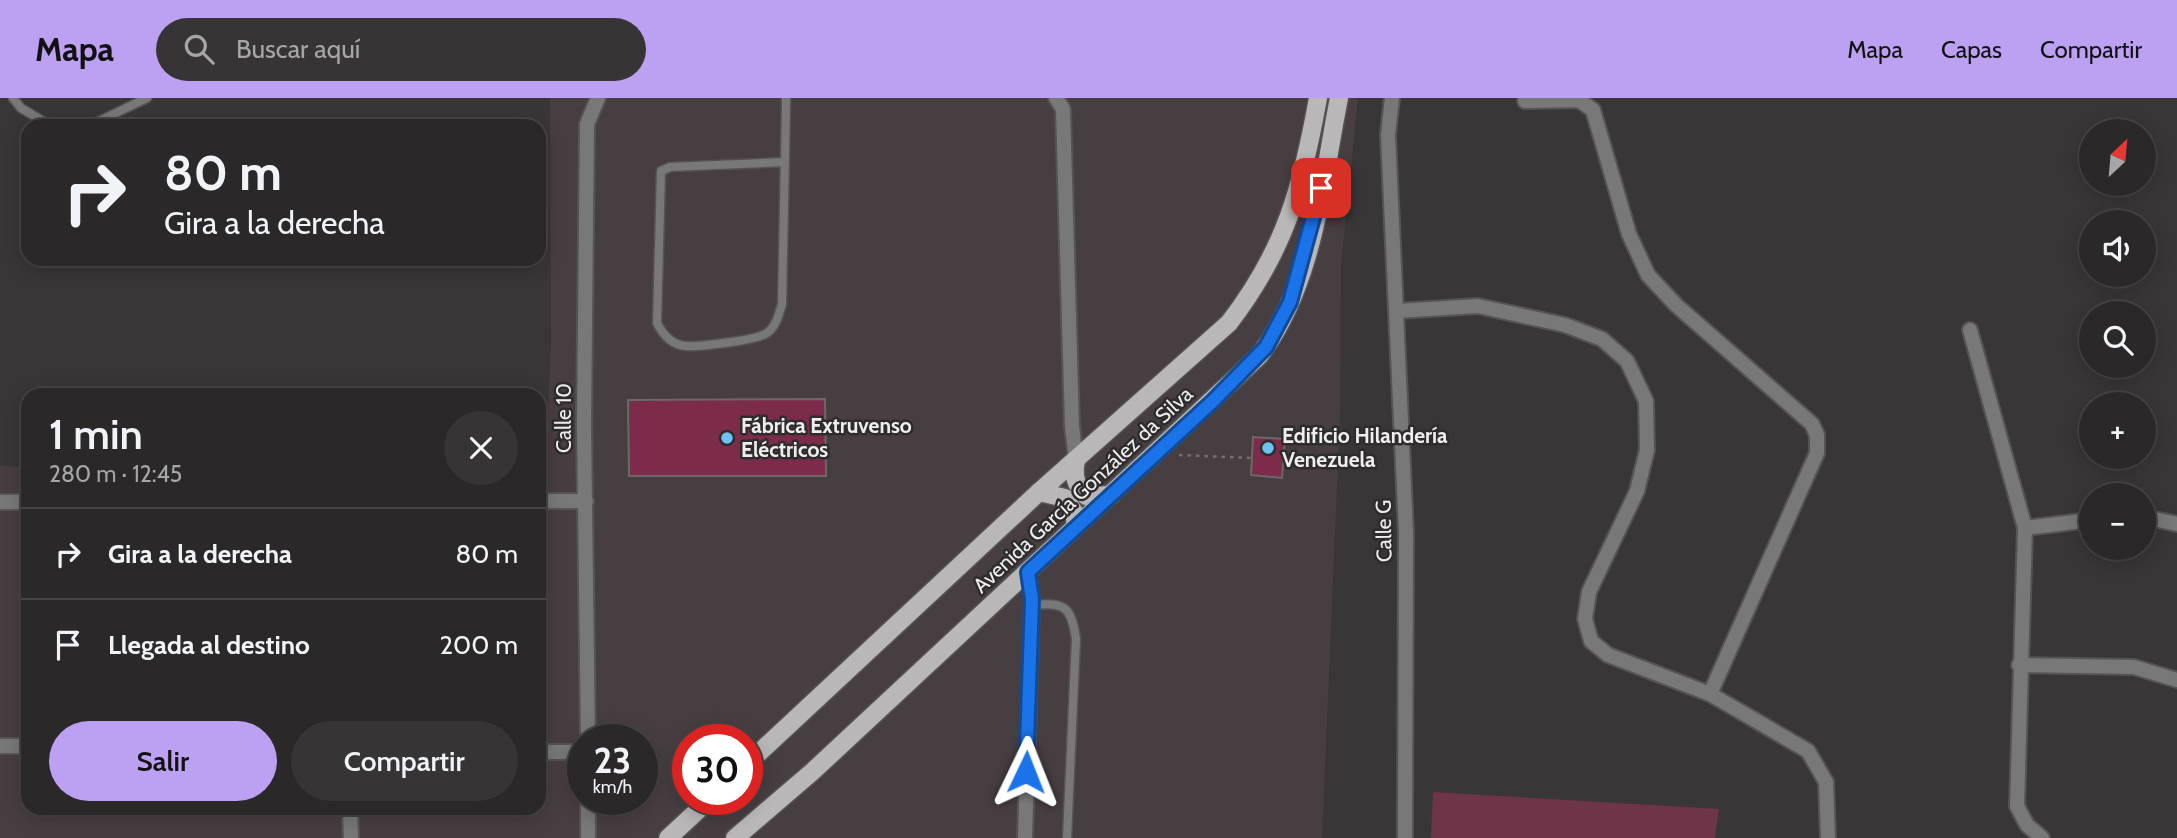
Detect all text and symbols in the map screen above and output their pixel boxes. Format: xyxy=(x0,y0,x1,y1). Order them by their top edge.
search box xyxy=(156,18,646,81)
text: Mapa xyxy=(35,29,114,69)
icon: search xyxy=(180,30,218,68)
text: Buscar aquí xyxy=(236,33,360,65)
text: Mapa xyxy=(1847,35,1903,64)
text: Capas xyxy=(1941,35,2002,64)
text: Compartir xyxy=(2040,35,2142,64)
north arrow xyxy=(2079,119,2156,196)
map controls xyxy=(2079,119,2156,560)
text: 80 m xyxy=(164,143,282,202)
icon: right xyxy=(49,147,140,238)
pin xyxy=(1291,158,1351,218)
icon: arrive xyxy=(1302,169,1340,207)
text: Gira a la derecha xyxy=(164,203,385,242)
button: sound xyxy=(2079,210,2156,287)
button: search xyxy=(2079,301,2156,378)
street label: Avenida García González da Silva xyxy=(968,381,1197,598)
street label: Calle 10 xyxy=(551,383,576,453)
button: + xyxy=(2079,392,2156,469)
text: 1 min xyxy=(49,408,143,460)
button: close xyxy=(444,411,518,485)
place label: Fábrica Extruvenso Eléctricos xyxy=(741,413,912,462)
place label: Edificio Hilandería Venezuela xyxy=(1282,423,1448,472)
marker: Fábrica Extruvenso Eléctricos xyxy=(719,430,735,446)
marker: Edificio Hilandería Venezuela xyxy=(1260,440,1276,456)
text: 280 m · 12:45 xyxy=(49,460,182,488)
button: − xyxy=(2079,483,2156,560)
street label: Calle G xyxy=(1370,500,1397,562)
icon: right xyxy=(49,535,87,573)
text: Gira a la derecha xyxy=(108,538,292,570)
text: 80 m xyxy=(455,538,518,570)
icon: arrive xyxy=(49,626,87,664)
text: Llegada al destino xyxy=(108,629,310,661)
text: 200 m xyxy=(439,629,518,661)
button: Salir xyxy=(49,721,277,801)
button: Compartir xyxy=(291,721,518,801)
speed limit sign: 30 xyxy=(672,724,763,815)
position arrow xyxy=(989,735,1063,809)
text: 23 xyxy=(594,739,631,782)
text: km/h xyxy=(593,776,632,798)

